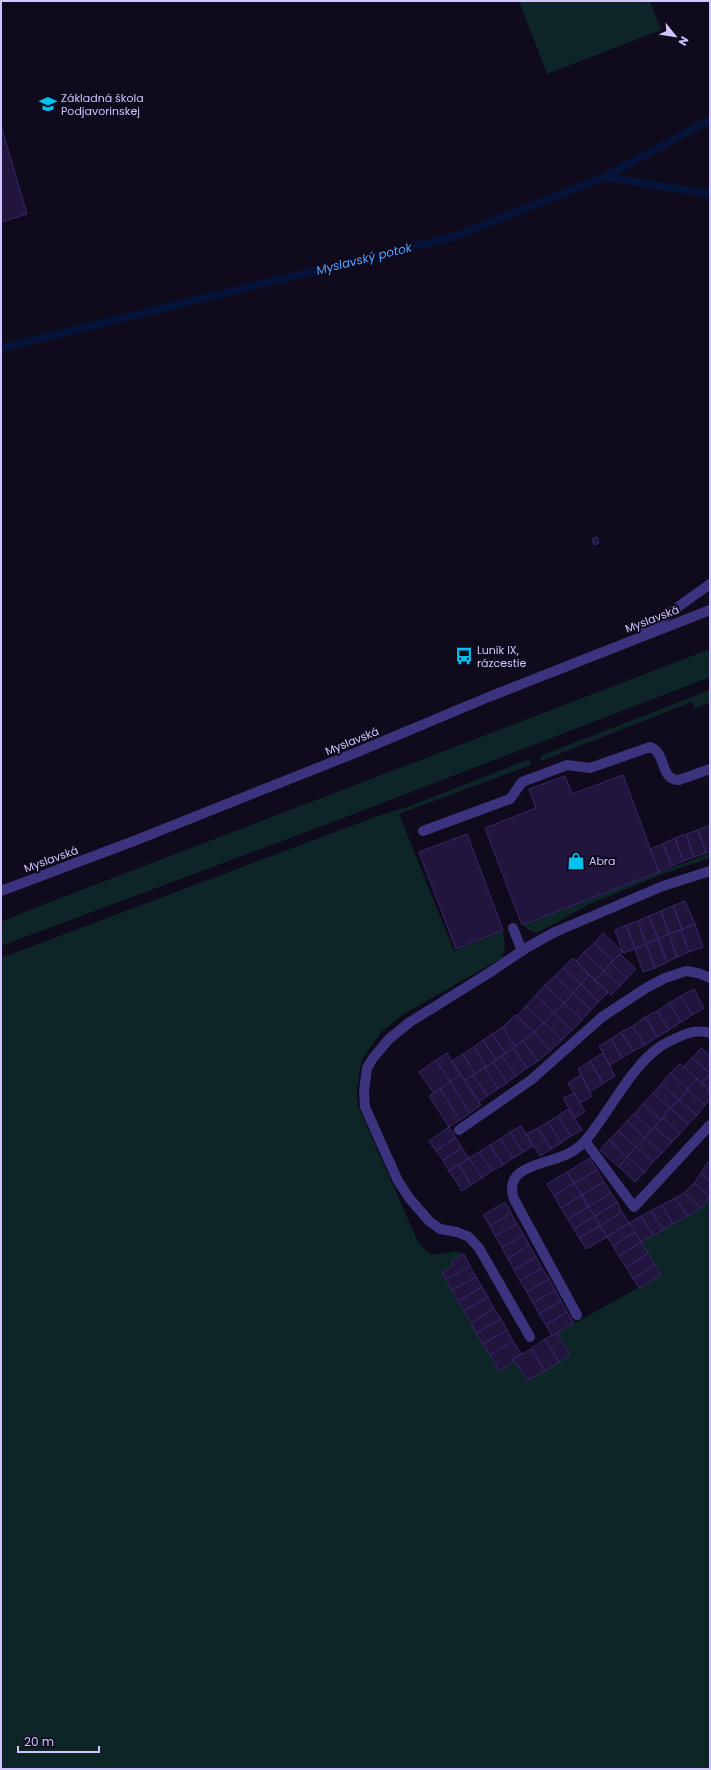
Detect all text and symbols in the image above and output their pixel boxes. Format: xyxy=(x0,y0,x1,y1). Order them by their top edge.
north arrow xyxy=(655,16,695,56)
text: N xyxy=(675,33,693,49)
place label: Základná škola Podjavorinskej xyxy=(61,90,144,119)
school or university icon: Základná škola Podjavorinskej xyxy=(38,94,58,114)
water label: Myslavský potok xyxy=(314,238,414,279)
street label: Myslavská xyxy=(623,601,681,637)
place label: Luník IX, rázcestie xyxy=(477,642,526,671)
bus stop icon: Luník IX, rázcestie xyxy=(454,646,474,666)
street label: Myslavská xyxy=(323,723,381,759)
street label: Myslavská xyxy=(22,842,80,876)
shop icon: Abra xyxy=(566,851,586,871)
place label: Abra xyxy=(589,853,615,869)
scale bar xyxy=(18,1728,99,1754)
text: 20 m xyxy=(24,1733,54,1750)

